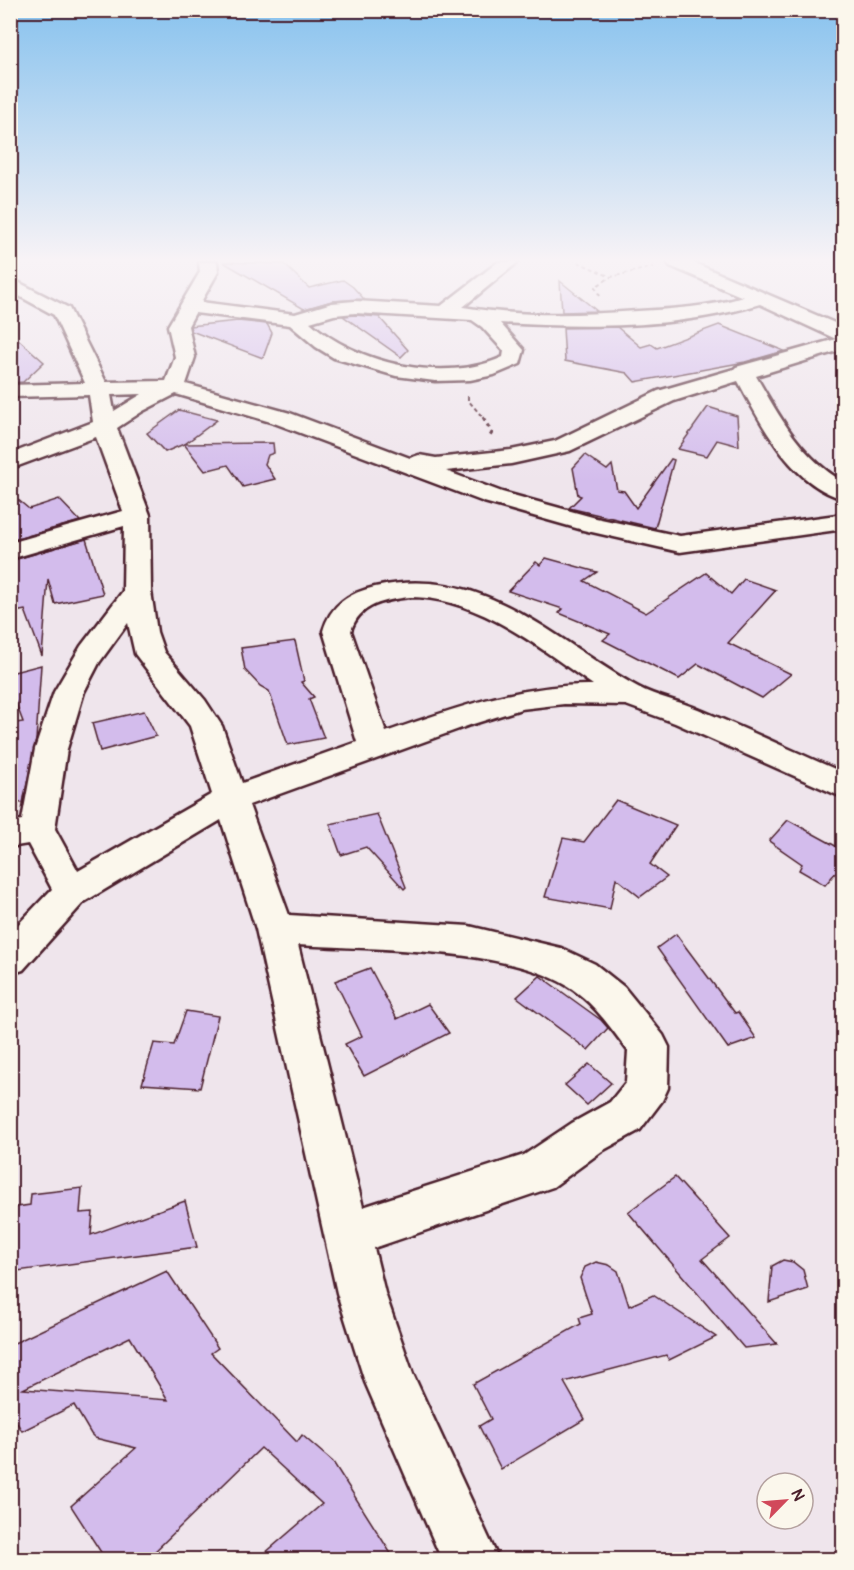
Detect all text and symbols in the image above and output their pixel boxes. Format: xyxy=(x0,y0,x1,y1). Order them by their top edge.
north arrow xyxy=(755,1471,815,1531)
text: N xyxy=(786,1486,809,1504)

